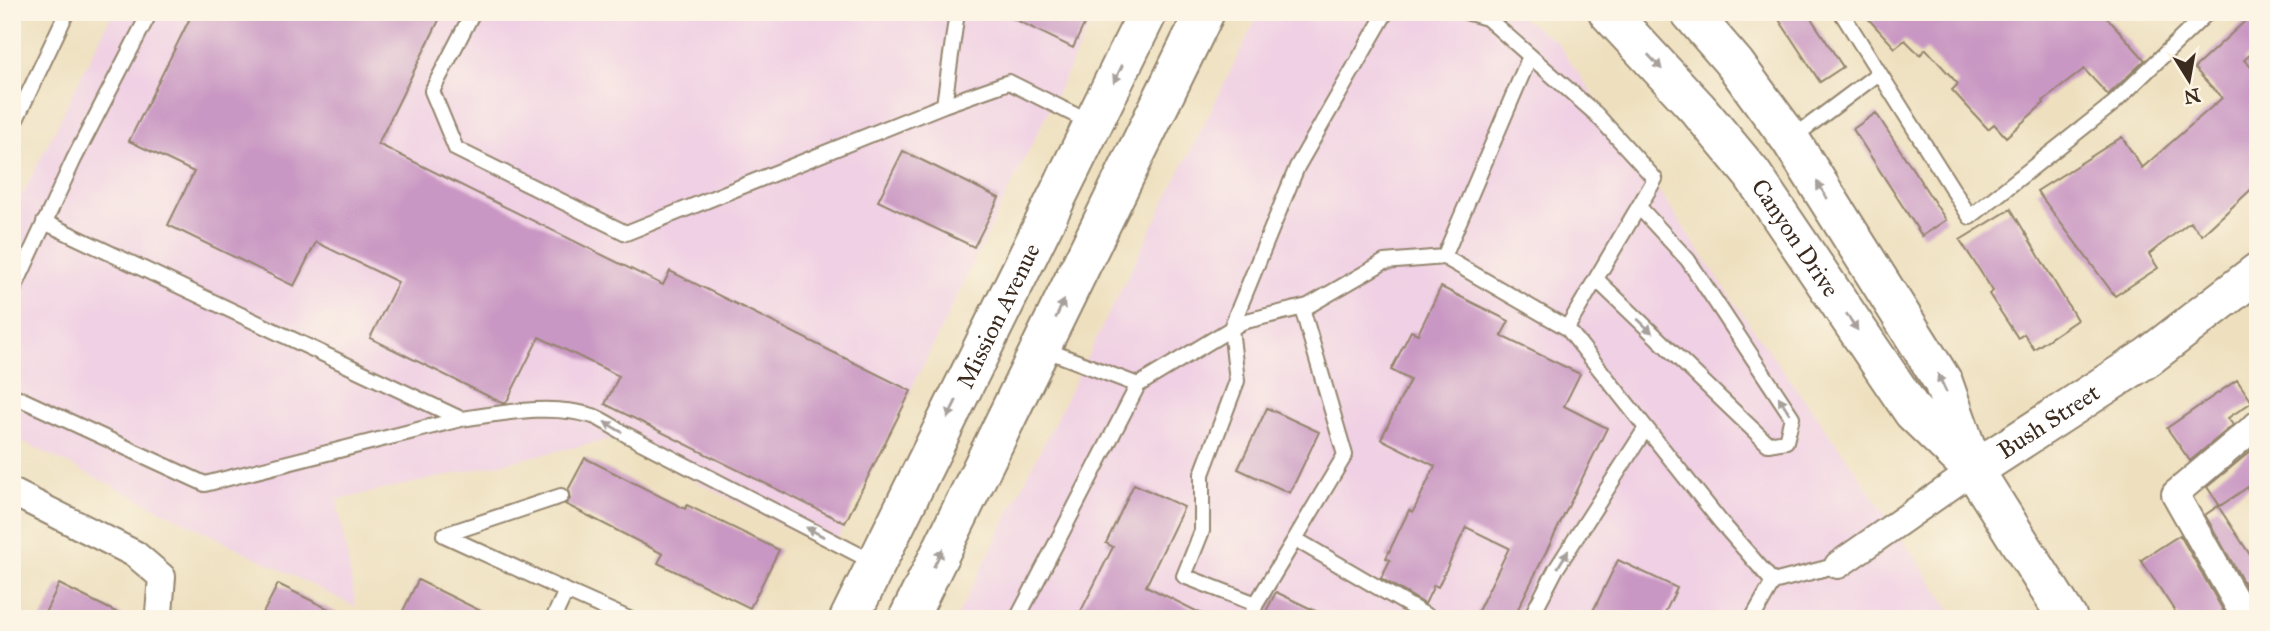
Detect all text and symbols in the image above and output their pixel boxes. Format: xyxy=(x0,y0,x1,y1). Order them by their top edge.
north arrow xyxy=(2154,46,2224,116)
one-way arrow xyxy=(1647,53,1663,71)
one-way arrow xyxy=(1112,63,1124,84)
text: N xyxy=(2182,83,2202,109)
street label: Canyon Drive xyxy=(1745,173,1846,303)
one-way arrow xyxy=(1816,180,1829,200)
street label: Mission Avenue xyxy=(950,238,1047,393)
one-way arrow xyxy=(1054,299,1065,319)
one-way arrow xyxy=(1845,313,1858,332)
one-way arrow xyxy=(1636,318,1653,334)
one-way arrow xyxy=(1936,373,1948,393)
street label: Bush Street xyxy=(1992,377,2106,466)
one-way arrow xyxy=(1777,396,1791,414)
one-way arrow xyxy=(947,399,958,419)
one-way arrow xyxy=(604,421,623,434)
one-way arrow xyxy=(805,526,825,538)
one-way arrow xyxy=(932,548,944,568)
one-way arrow xyxy=(1556,549,1569,569)

